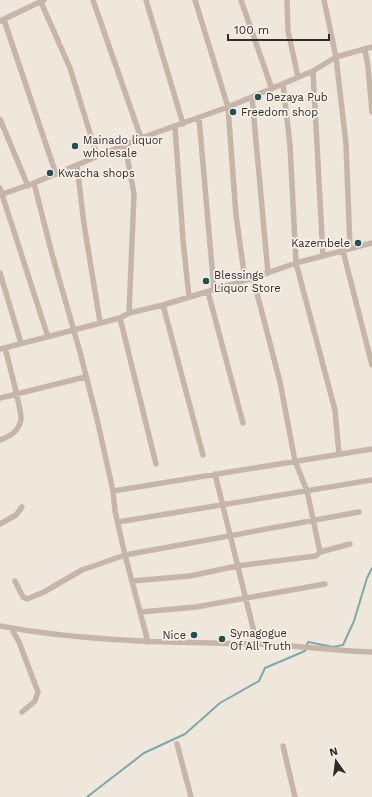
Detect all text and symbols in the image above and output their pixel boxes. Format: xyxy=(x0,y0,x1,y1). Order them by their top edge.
scale bar xyxy=(228,16,329,42)
text: 100 m xyxy=(234,23,269,37)
place label: Dezaya Pub xyxy=(266,91,328,104)
marker: Dezaya Pub xyxy=(253,92,263,102)
place label: Freedom shop xyxy=(241,106,318,119)
marker: Freedom shop xyxy=(228,107,238,117)
place label: Mainado liquor wholesale xyxy=(83,134,163,160)
marker: Mainado liquor wholesale xyxy=(70,141,80,151)
place label: Kwacha shops xyxy=(58,167,135,180)
marker: Kwacha shops xyxy=(45,168,55,178)
place label: Kazembele xyxy=(291,237,350,250)
marker: Kazembele xyxy=(353,238,363,248)
place label: Blessings Liquor Store xyxy=(214,269,281,295)
marker: Blessings Liquor Store xyxy=(201,276,211,286)
place label: Synagogue Of All Truth xyxy=(230,627,291,653)
place label: Nice xyxy=(162,629,186,642)
marker: Nice xyxy=(189,630,199,640)
marker: Synagogue Of All Truth xyxy=(217,634,227,644)
north arrow xyxy=(316,741,356,781)
text: N xyxy=(328,744,339,759)

